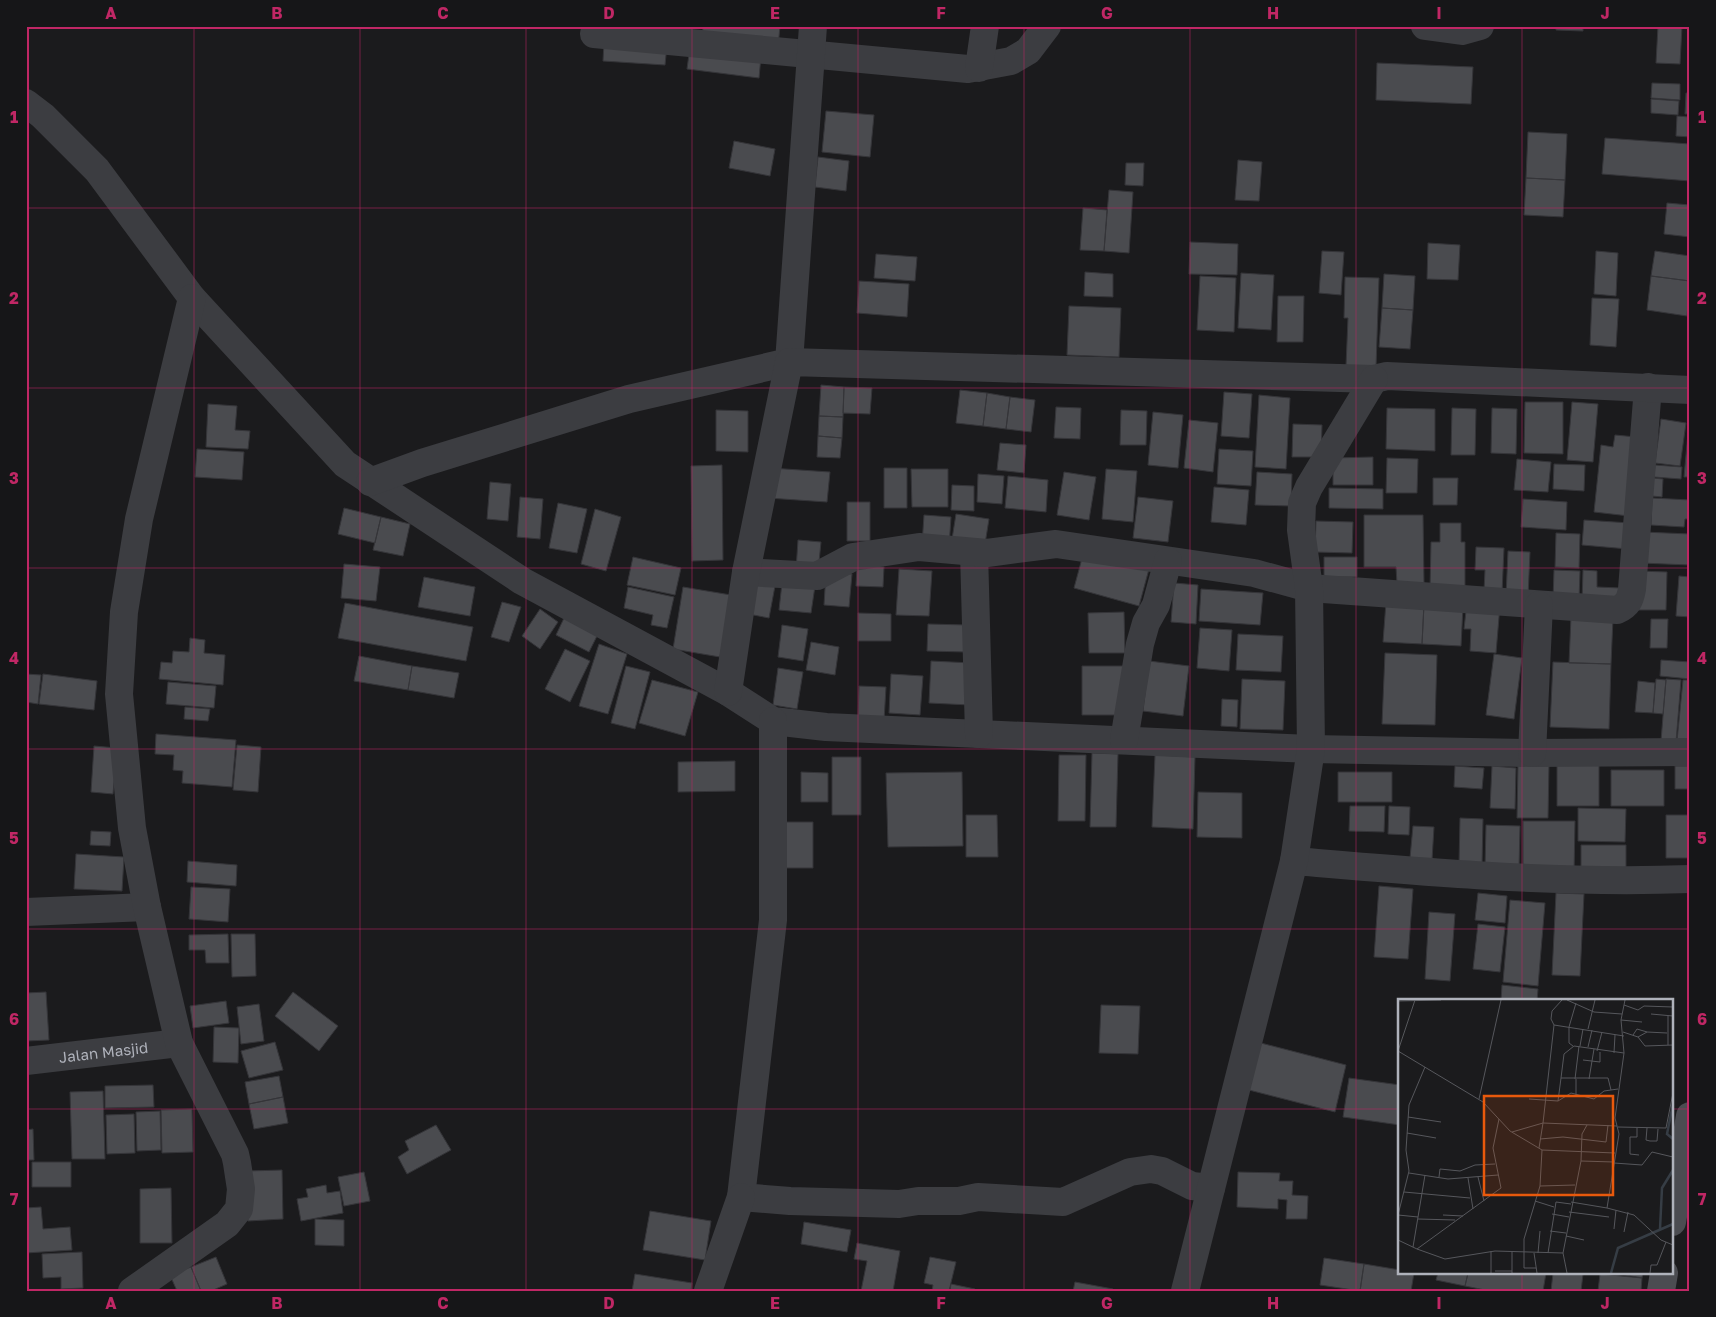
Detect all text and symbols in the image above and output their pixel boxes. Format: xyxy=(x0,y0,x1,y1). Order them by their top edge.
text: A xyxy=(105,3,117,23)
text: B xyxy=(271,3,283,23)
text: C xyxy=(437,3,449,23)
text: D xyxy=(603,3,615,23)
text: E xyxy=(770,3,780,23)
text: F xyxy=(936,3,946,23)
text: G xyxy=(1101,3,1113,23)
text: H xyxy=(1267,3,1279,23)
text: I xyxy=(1436,3,1442,23)
text: J xyxy=(1600,3,1610,23)
text: 1 xyxy=(10,107,18,127)
text: 1 xyxy=(1698,107,1706,127)
text: 2 xyxy=(9,288,19,308)
text: 2 xyxy=(1697,288,1707,308)
text: 3 xyxy=(9,468,19,488)
text: 3 xyxy=(1697,468,1707,488)
text: 4 xyxy=(9,648,19,668)
text: 4 xyxy=(1697,648,1707,668)
text: 5 xyxy=(9,828,19,848)
text: 5 xyxy=(1697,828,1707,848)
inset map xyxy=(1398,999,1674,1274)
text: 6 xyxy=(9,1009,19,1029)
text: 6 xyxy=(1697,1009,1707,1029)
street label: Jalan Masjid xyxy=(58,1038,149,1066)
text: 7 xyxy=(10,1189,19,1209)
text: 7 xyxy=(1698,1189,1707,1209)
text: A xyxy=(105,1293,117,1313)
text: B xyxy=(271,1293,283,1313)
text: C xyxy=(437,1293,449,1313)
text: D xyxy=(603,1293,615,1313)
text: E xyxy=(770,1293,780,1313)
text: F xyxy=(936,1293,946,1313)
text: G xyxy=(1101,1293,1113,1313)
text: H xyxy=(1267,1293,1279,1313)
text: I xyxy=(1436,1293,1442,1313)
text: J xyxy=(1600,1293,1610,1313)

